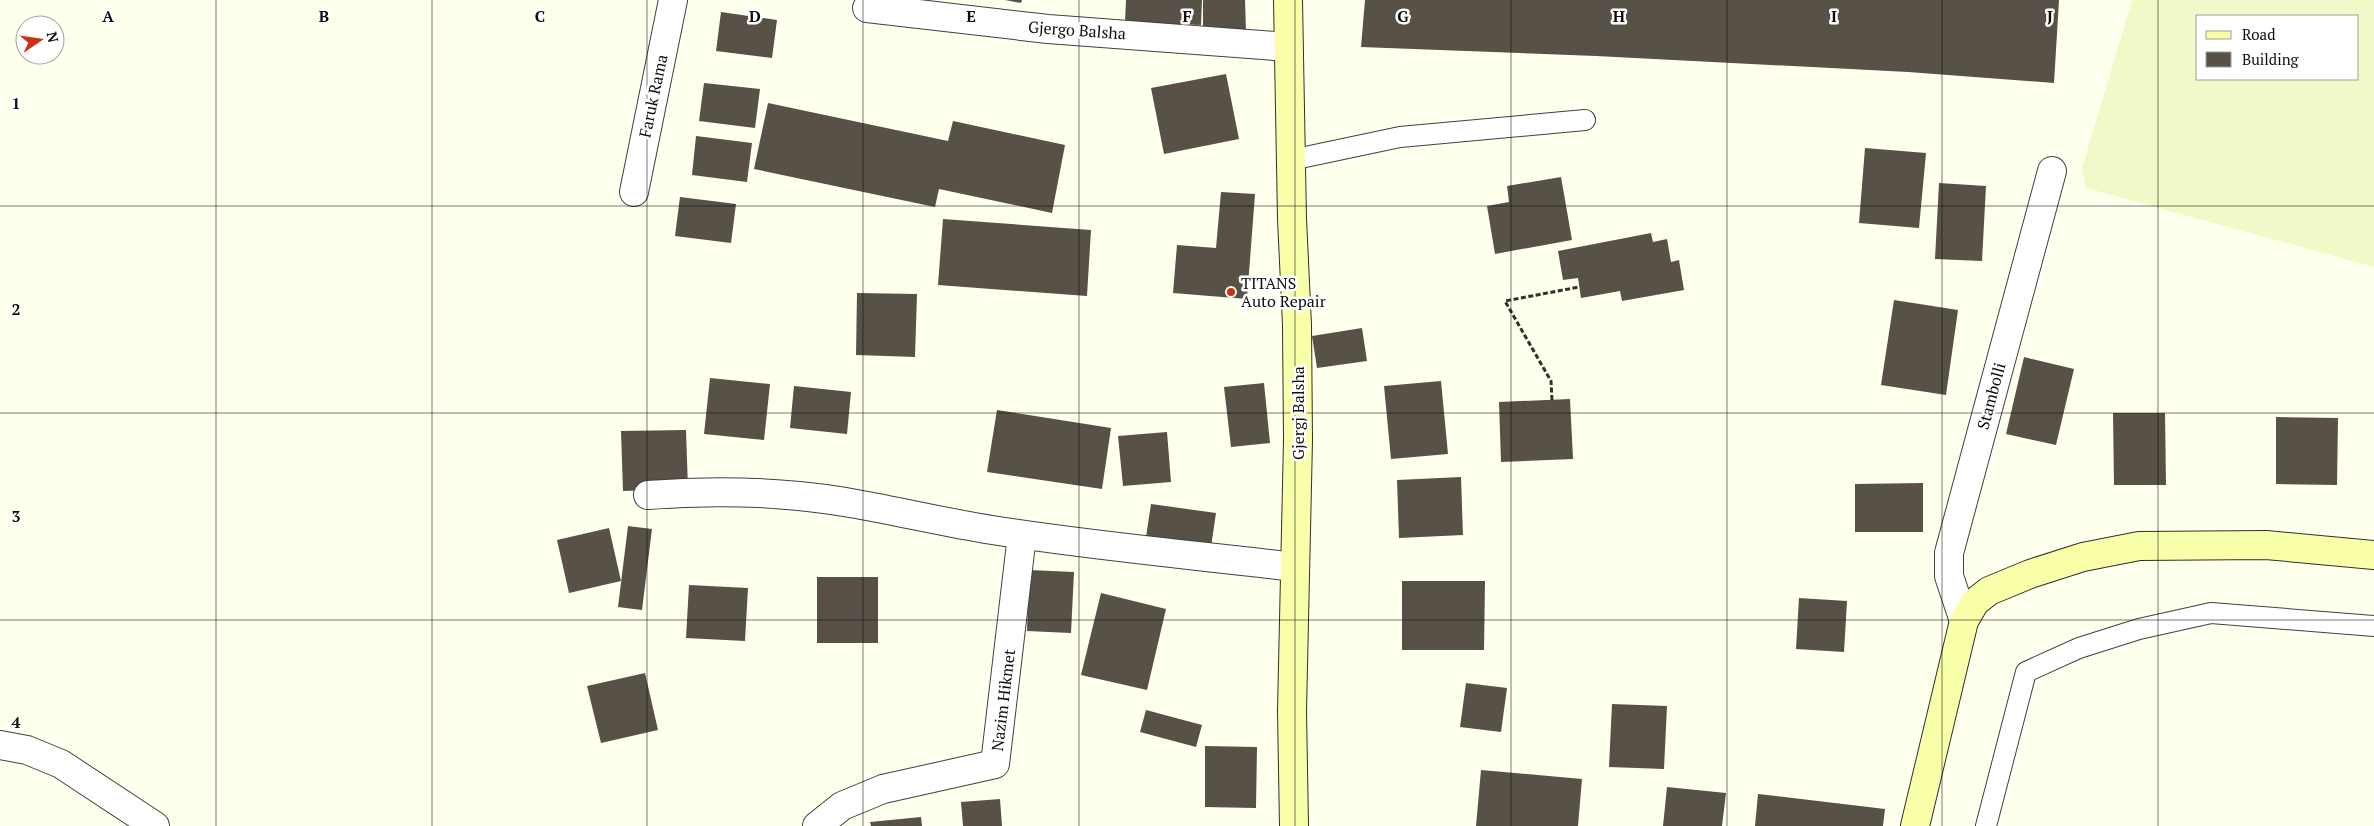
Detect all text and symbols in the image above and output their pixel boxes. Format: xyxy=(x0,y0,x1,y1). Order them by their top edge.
text: A xyxy=(102,5,114,27)
text: B xyxy=(319,5,329,27)
text: C xyxy=(535,5,545,27)
text: D xyxy=(749,5,761,27)
text: E xyxy=(966,5,976,27)
text: F xyxy=(1182,5,1192,27)
text: G xyxy=(1397,5,1409,27)
text: H xyxy=(1613,5,1625,27)
text: I xyxy=(1831,5,1837,27)
text: J xyxy=(2047,5,2053,27)
north arrow xyxy=(15,15,65,65)
legend xyxy=(2196,15,2359,80)
street label: Gjergo Balsha xyxy=(1027,16,1127,44)
text: Road xyxy=(2242,24,2275,44)
text: N xyxy=(43,30,64,45)
text: Building xyxy=(2242,49,2300,69)
street label: Faruk Rama xyxy=(633,52,673,140)
text: 1 xyxy=(11,92,21,114)
place label: TITANS Auto Repair xyxy=(1241,272,1327,312)
marker: TITANS Auto Repair xyxy=(1225,286,1237,298)
text: 2 xyxy=(11,298,21,320)
street label: Stambolli xyxy=(1972,360,2011,432)
street label: Gjergj Balsha xyxy=(1287,366,1309,460)
text: 3 xyxy=(11,505,21,527)
street label: Nazim Hikmet xyxy=(986,648,1020,752)
text: 4 xyxy=(11,711,21,733)

